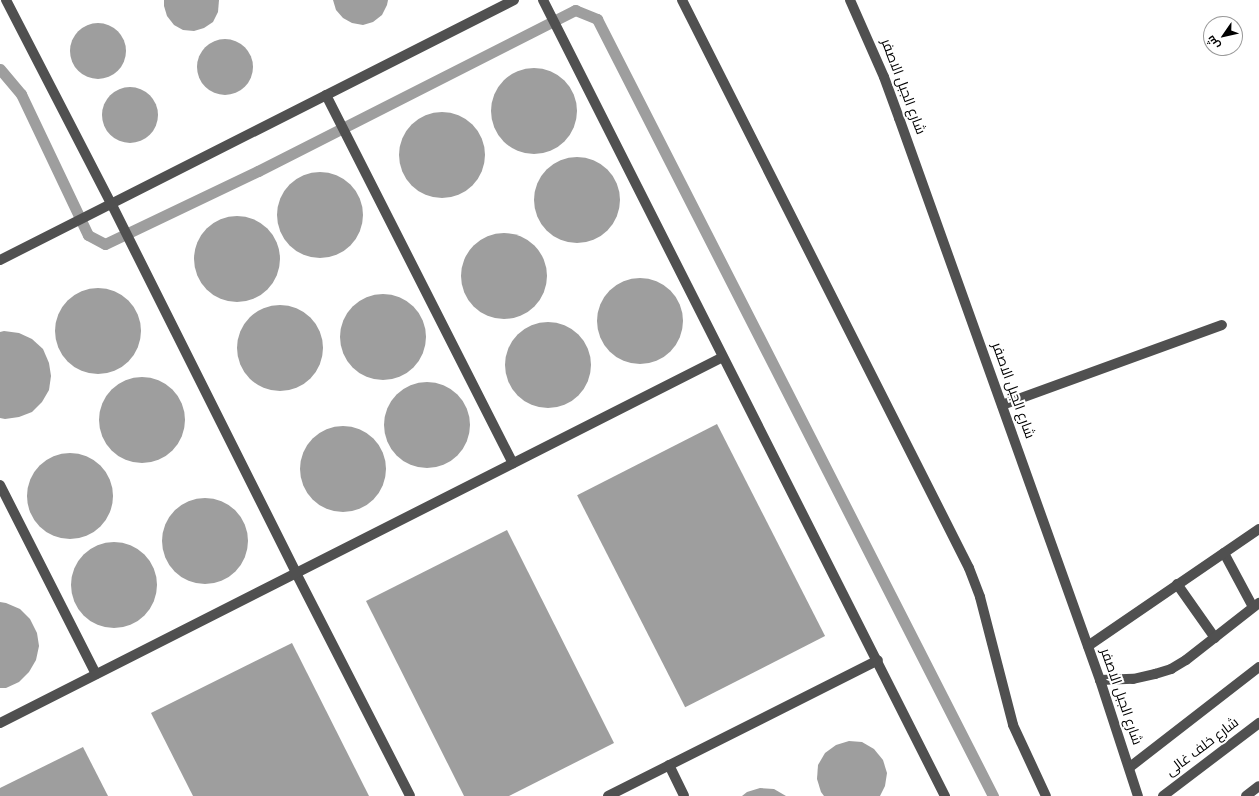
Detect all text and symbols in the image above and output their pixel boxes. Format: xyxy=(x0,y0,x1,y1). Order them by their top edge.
north arrow xyxy=(1203,16,1243,56)
text: ش xyxy=(1204,32,1224,52)
street label: شارع الجبل الاصفر xyxy=(876,37,928,137)
street label: شارع الجبل الاصفر xyxy=(987,341,1037,441)
street label: شارع الجبل الاصفر xyxy=(1096,646,1144,748)
street label: شارع خلف غالى xyxy=(1163,715,1243,781)

